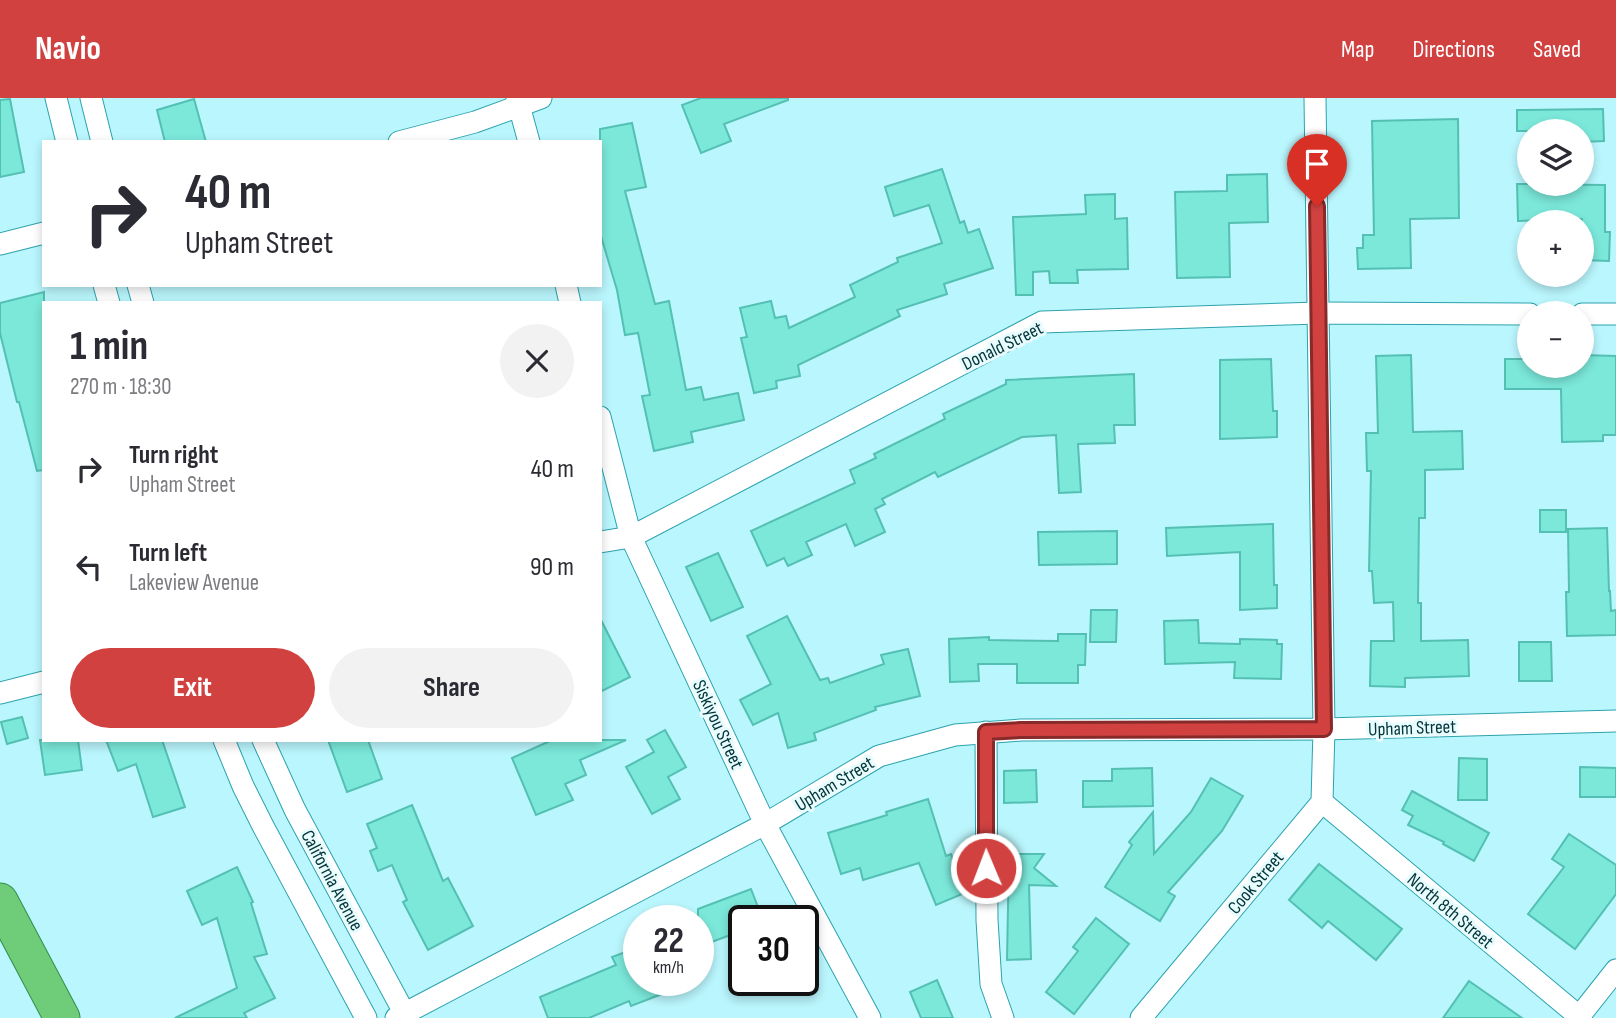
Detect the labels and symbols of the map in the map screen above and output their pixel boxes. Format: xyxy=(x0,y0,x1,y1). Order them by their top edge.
pin xyxy=(1287,134,1347,206)
street label: Donald Street xyxy=(958,317,1047,376)
street label: Siskiyou Street xyxy=(687,677,748,773)
street label: Upham Street xyxy=(1368,715,1457,742)
street label: Upham Street xyxy=(791,752,879,817)
street label: California Avenue xyxy=(296,827,368,935)
position arrow xyxy=(949,831,1023,905)
street label: Cook Street xyxy=(1223,847,1289,919)
street label: North 8th Street xyxy=(1402,868,1498,954)
speed limit sign: 30 xyxy=(728,905,819,996)

